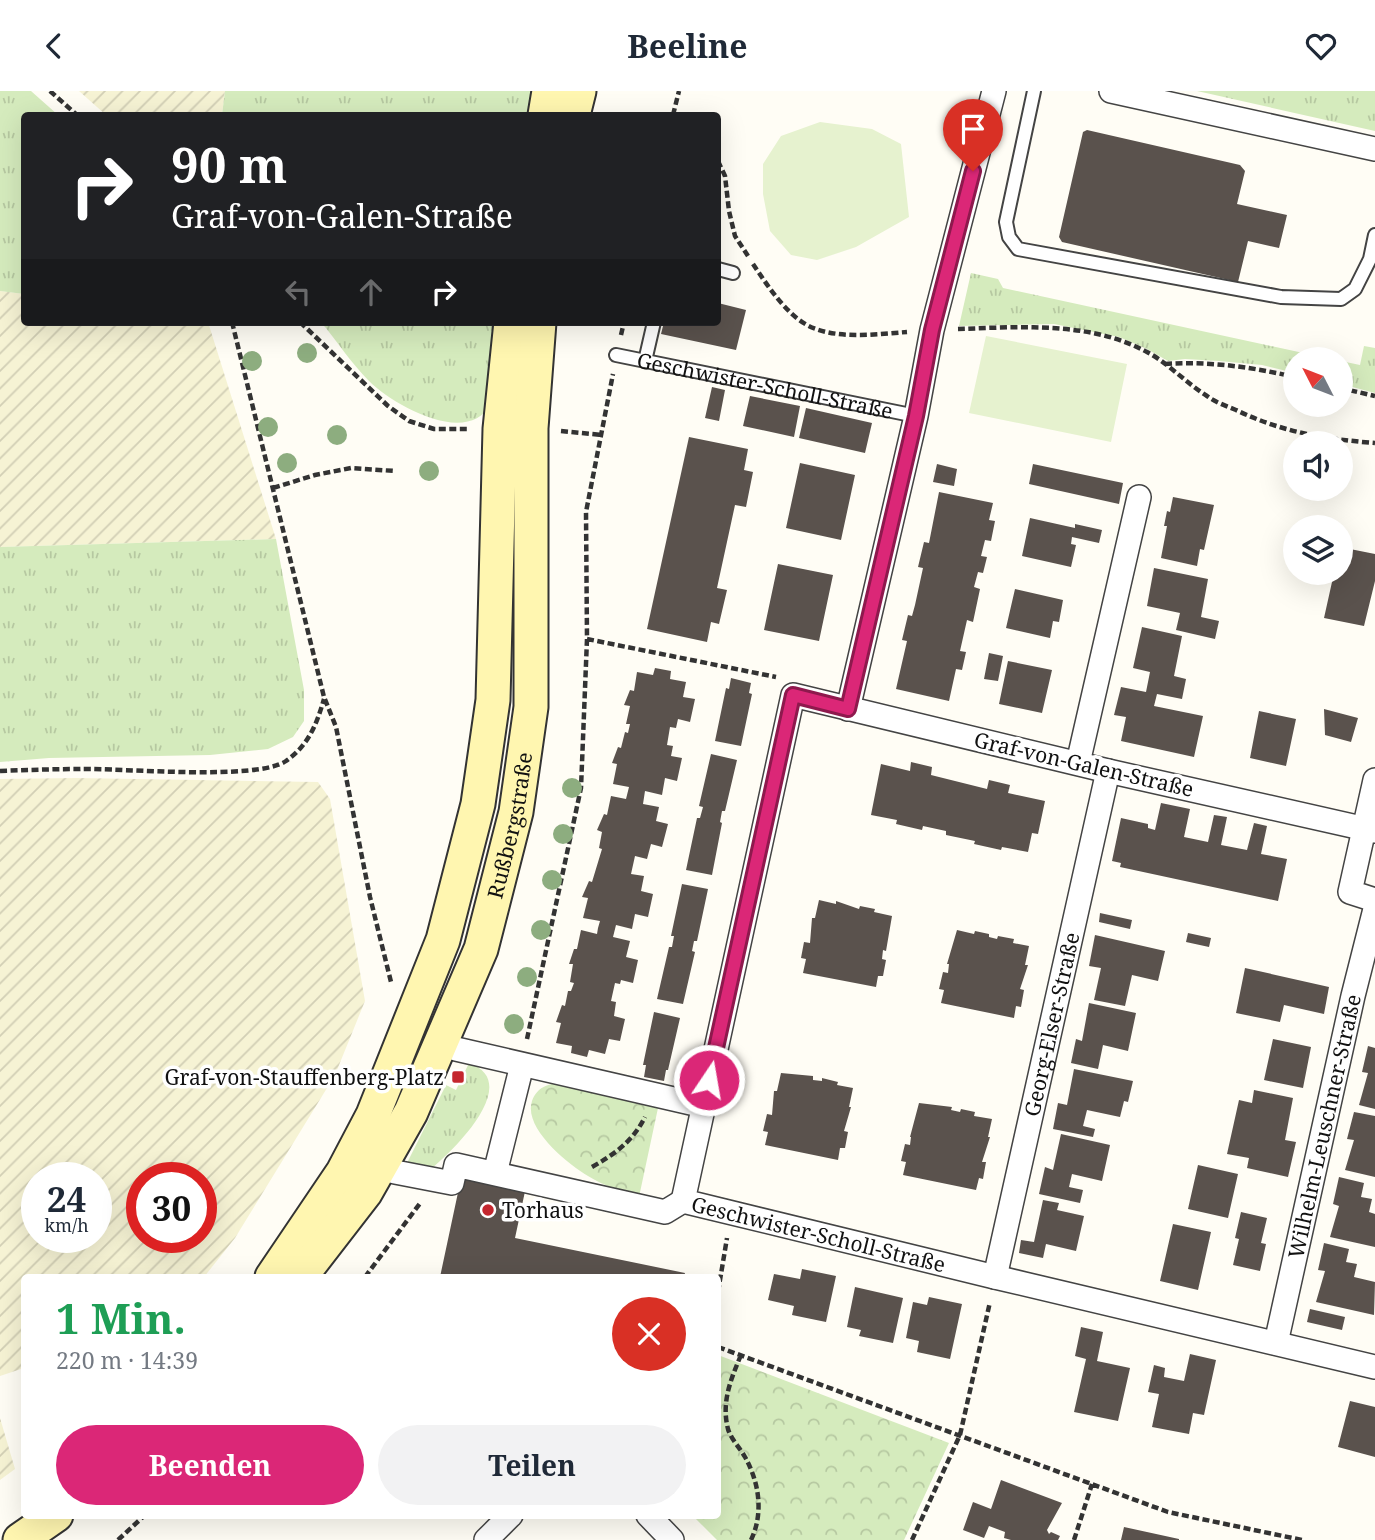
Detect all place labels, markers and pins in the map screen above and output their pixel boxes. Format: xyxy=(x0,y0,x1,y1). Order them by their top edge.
pin xyxy=(943,99,1003,171)
place label: Graf-von-Stauffenberg-Platz xyxy=(165,1063,444,1091)
marker: Graf-von-Stauffenberg-Platz xyxy=(450,1069,466,1085)
place label: Torhaus xyxy=(502,1196,584,1224)
marker: Torhaus xyxy=(480,1202,496,1218)

